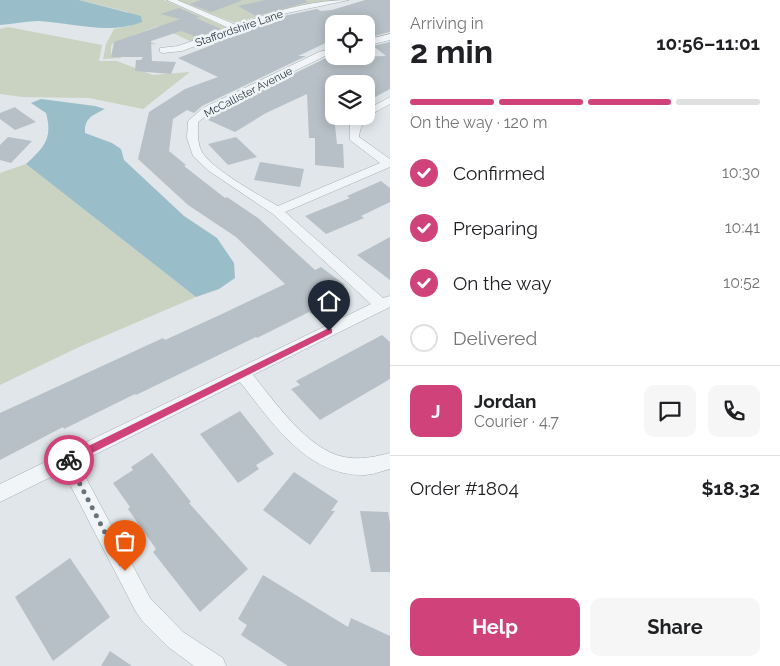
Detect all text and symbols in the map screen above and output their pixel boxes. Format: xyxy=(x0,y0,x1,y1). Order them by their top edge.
street label: Staffordshire Lane xyxy=(194,7,285,50)
text: Arriving in xyxy=(410,14,484,33)
map controls xyxy=(325,15,375,125)
button: locate xyxy=(325,15,375,65)
text: 10:56–11:01 xyxy=(656,32,760,54)
text: 2 min xyxy=(410,33,493,70)
street label: McCallister Avenue xyxy=(202,64,295,120)
button: layers xyxy=(325,75,375,125)
text: On the way · 120 m xyxy=(410,113,548,132)
icon: check xyxy=(410,159,438,187)
text: Confirmed xyxy=(453,162,545,184)
text: 10:30 xyxy=(722,163,760,182)
icon: check xyxy=(410,214,438,242)
text: Preparing xyxy=(453,217,538,239)
text: 10:41 xyxy=(725,218,760,237)
icon: check xyxy=(410,269,438,297)
text: On the way xyxy=(453,272,552,294)
text: 10:52 xyxy=(723,273,760,292)
pin xyxy=(308,280,350,331)
icon: home xyxy=(315,287,343,315)
text: Delivered xyxy=(453,327,537,349)
button: chat xyxy=(644,385,696,437)
button: phone xyxy=(708,385,760,437)
text: Jordan xyxy=(474,390,537,412)
text: J xyxy=(431,400,441,422)
text: Courier · 4.7 xyxy=(474,412,559,431)
courier xyxy=(44,435,94,485)
icon: bike xyxy=(55,446,83,474)
text: Order #1804 xyxy=(410,477,519,499)
text: $18.32 xyxy=(701,477,760,499)
pin xyxy=(104,520,146,571)
icon: bag xyxy=(111,527,139,555)
button: Help xyxy=(410,598,580,656)
button: Share xyxy=(590,598,760,656)

